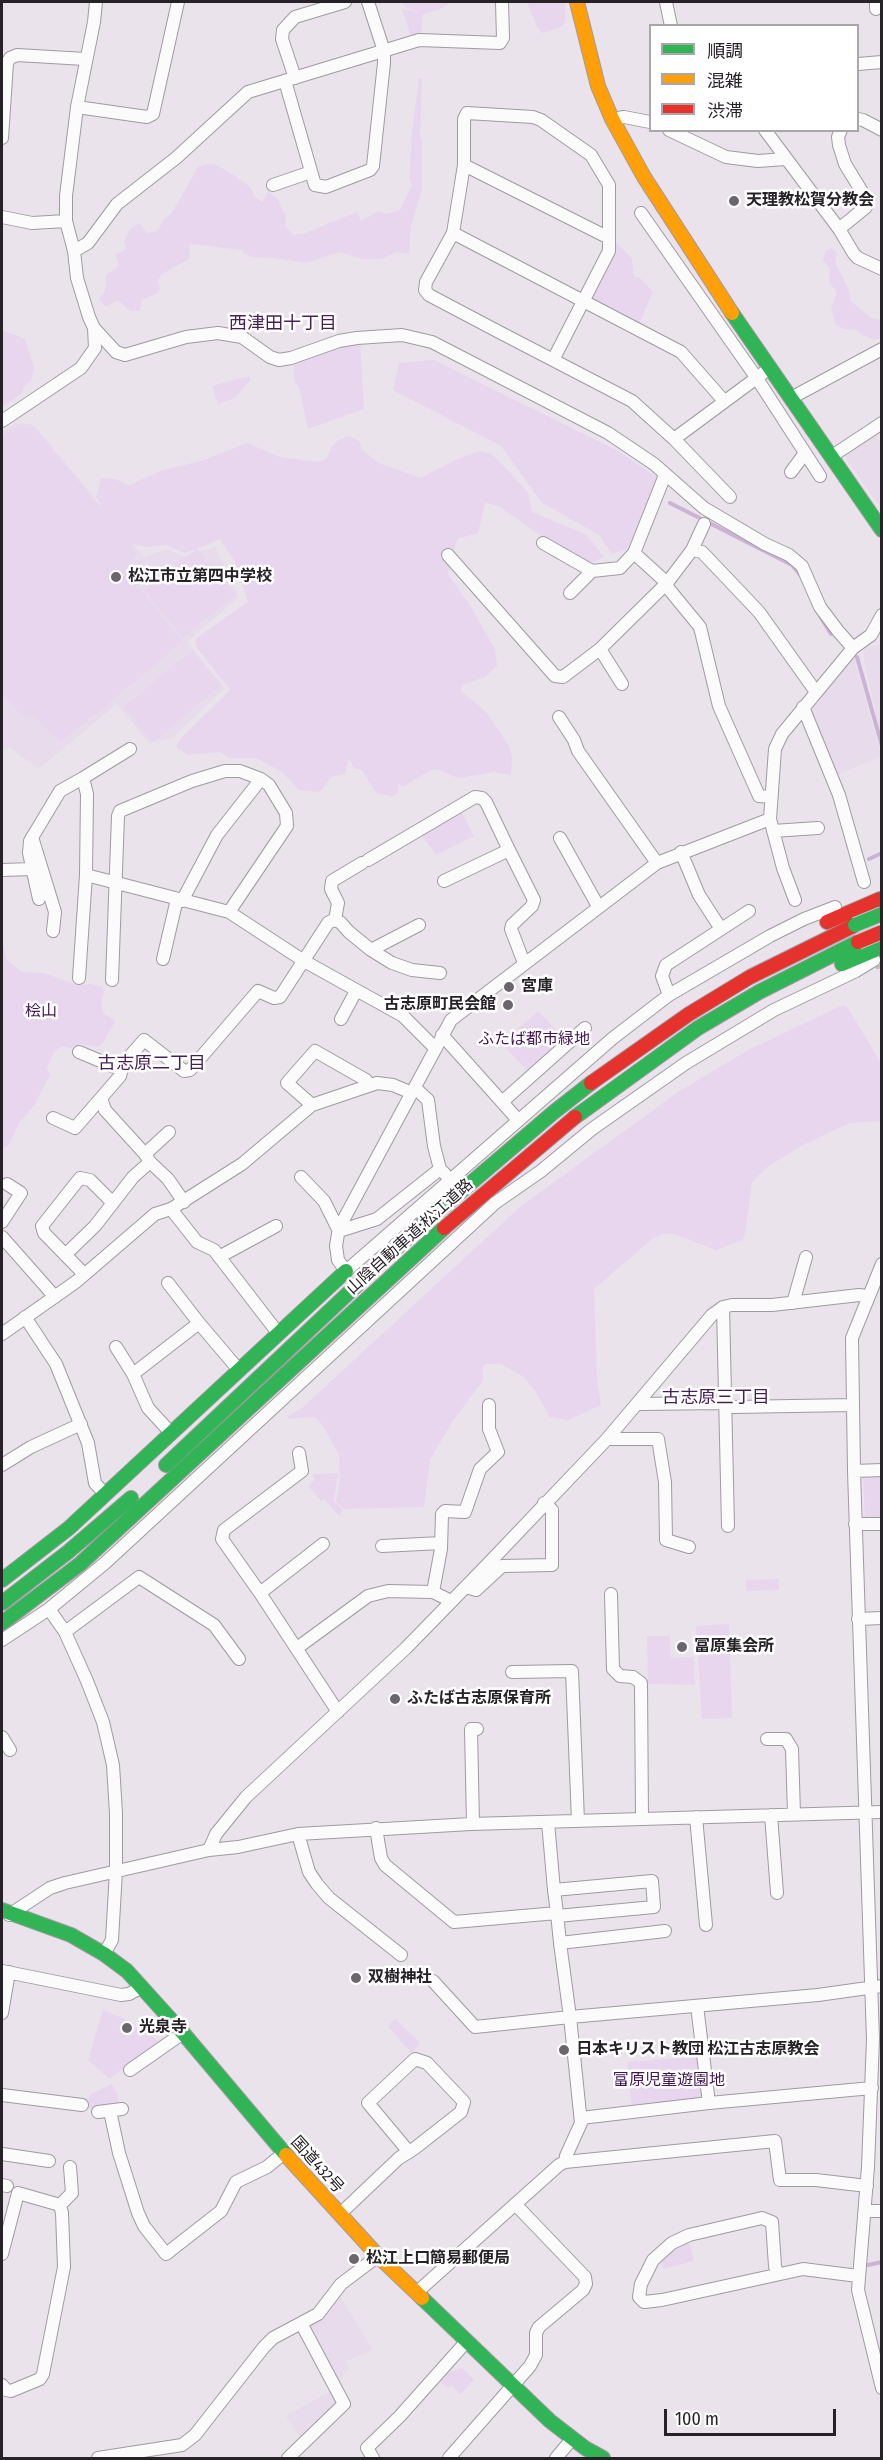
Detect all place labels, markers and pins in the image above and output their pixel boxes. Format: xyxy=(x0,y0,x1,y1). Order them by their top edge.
place label: 天理教松賀分教会 xyxy=(746,191,874,211)
marker: 天理教松賀分教会 xyxy=(727,194,741,208)
place label: 松江市立第四中学校 xyxy=(128,567,272,587)
marker: 松江市立第四中学校 xyxy=(109,570,123,584)
place label: 宮庫 xyxy=(521,977,553,997)
marker: 宮庫 xyxy=(502,980,516,994)
place label: 古志原町民会館 xyxy=(384,995,496,1015)
marker: 古志原町民会館 xyxy=(501,998,515,1012)
place label: 冨原集会所 xyxy=(694,1637,774,1657)
marker: 冨原集会所 xyxy=(675,1640,689,1654)
place label: ふたば古志原保育所 xyxy=(407,1689,551,1709)
marker: ふたば古志原保育所 xyxy=(388,1692,402,1706)
place label: 双樹神社 xyxy=(368,1968,432,1988)
marker: 双樹神社 xyxy=(349,1971,363,1985)
place label: 光泉寺 xyxy=(139,2018,187,2038)
marker: 光泉寺 xyxy=(120,2021,134,2035)
place label: 日本キリスト教団 松江古志原教会 xyxy=(576,2040,819,2060)
marker: 日本キリスト教団 松江古志原教会 xyxy=(557,2043,571,2057)
place label: 松江上口簡易郵便局 xyxy=(366,2249,510,2269)
marker: 松江上口簡易郵便局 xyxy=(347,2252,361,2266)

